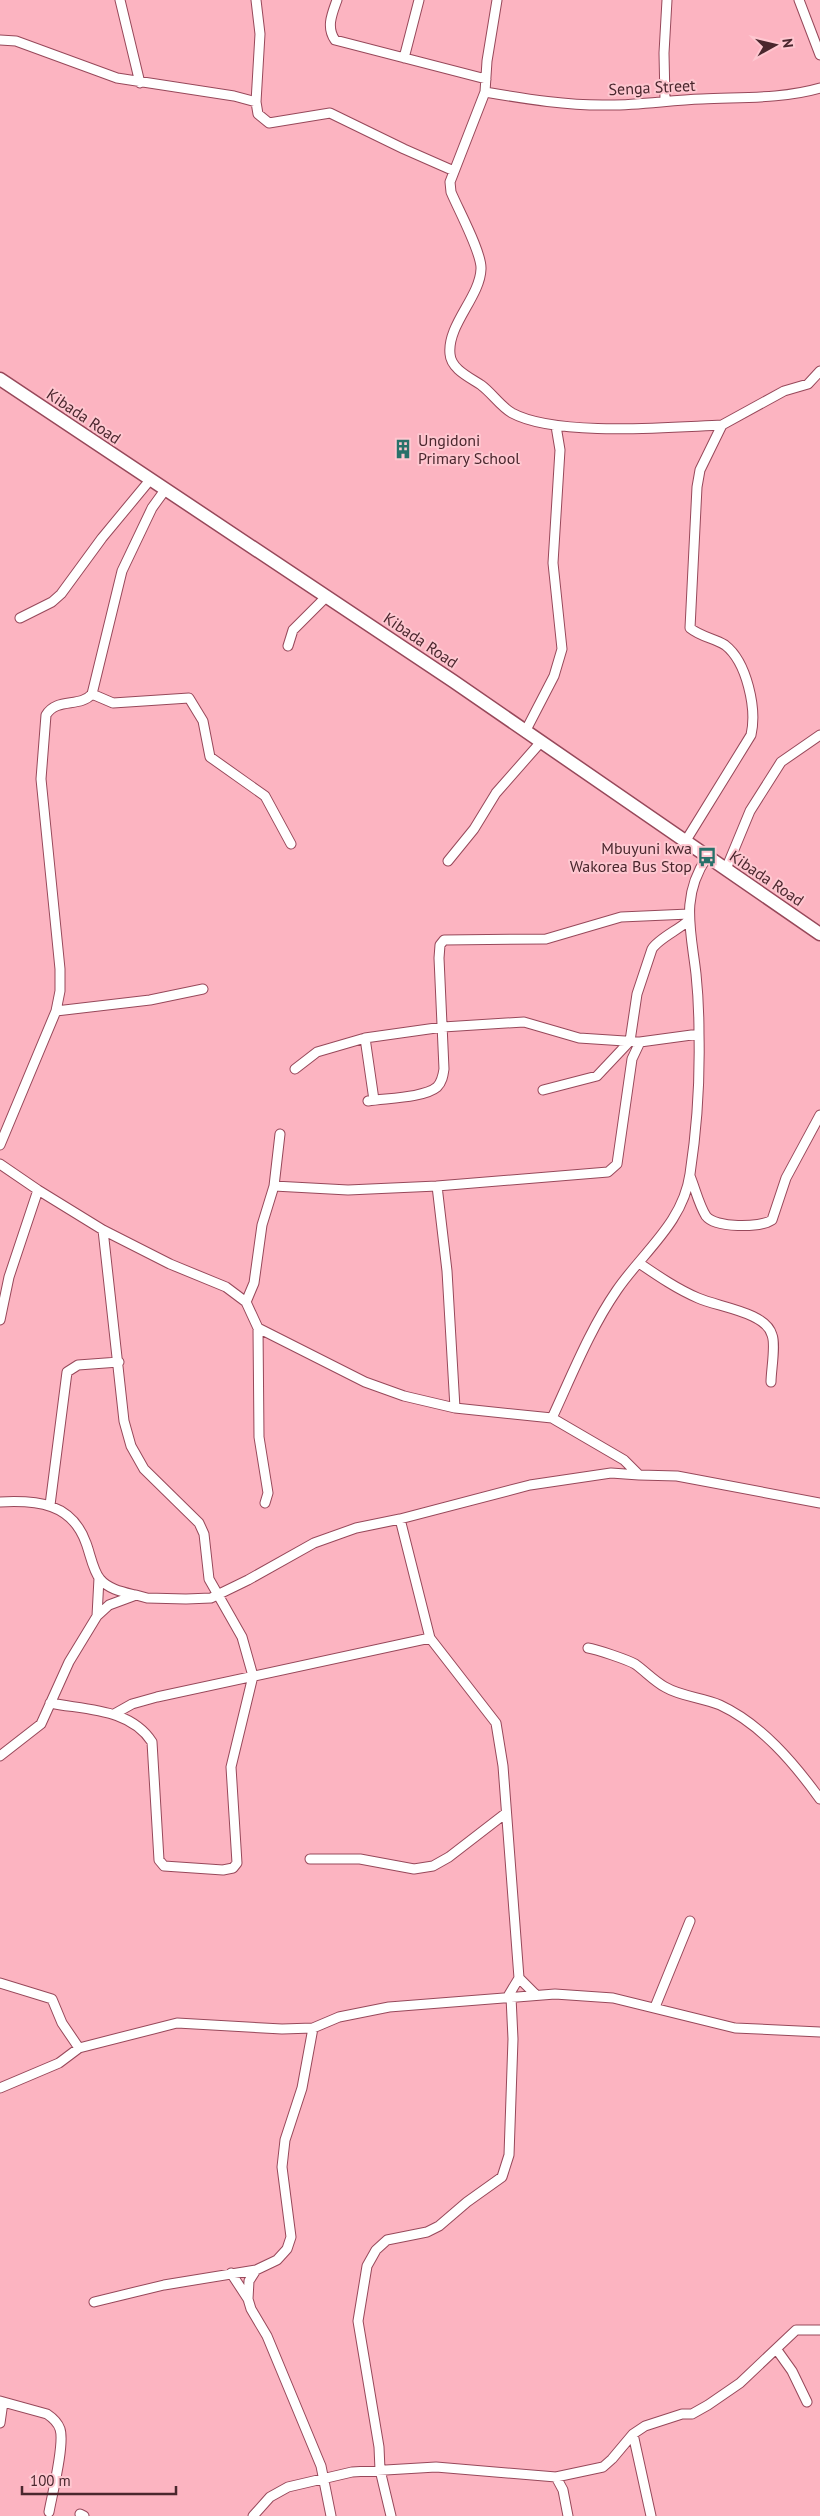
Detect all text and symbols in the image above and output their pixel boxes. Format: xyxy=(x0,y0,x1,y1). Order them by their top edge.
north arrow xyxy=(750,20,800,70)
text: N xyxy=(778,37,797,49)
street label: Senga Street xyxy=(608,75,697,99)
street label: Kibada Road xyxy=(43,384,125,448)
place label: Ungidoni Primary School xyxy=(418,430,520,468)
building icon: Ungidoni Primary School xyxy=(392,438,414,460)
street label: Kibada Road xyxy=(380,608,462,672)
place label: Mbuyuni kwa Wakorea Bus Stop xyxy=(570,838,692,876)
bus stop icon: Mbuyuni kwa Wakorea Bus Stop xyxy=(696,846,718,868)
street label: Kibada Road xyxy=(726,846,808,910)
scale bar xyxy=(22,2464,176,2496)
text: 100 m xyxy=(30,2471,71,2490)

